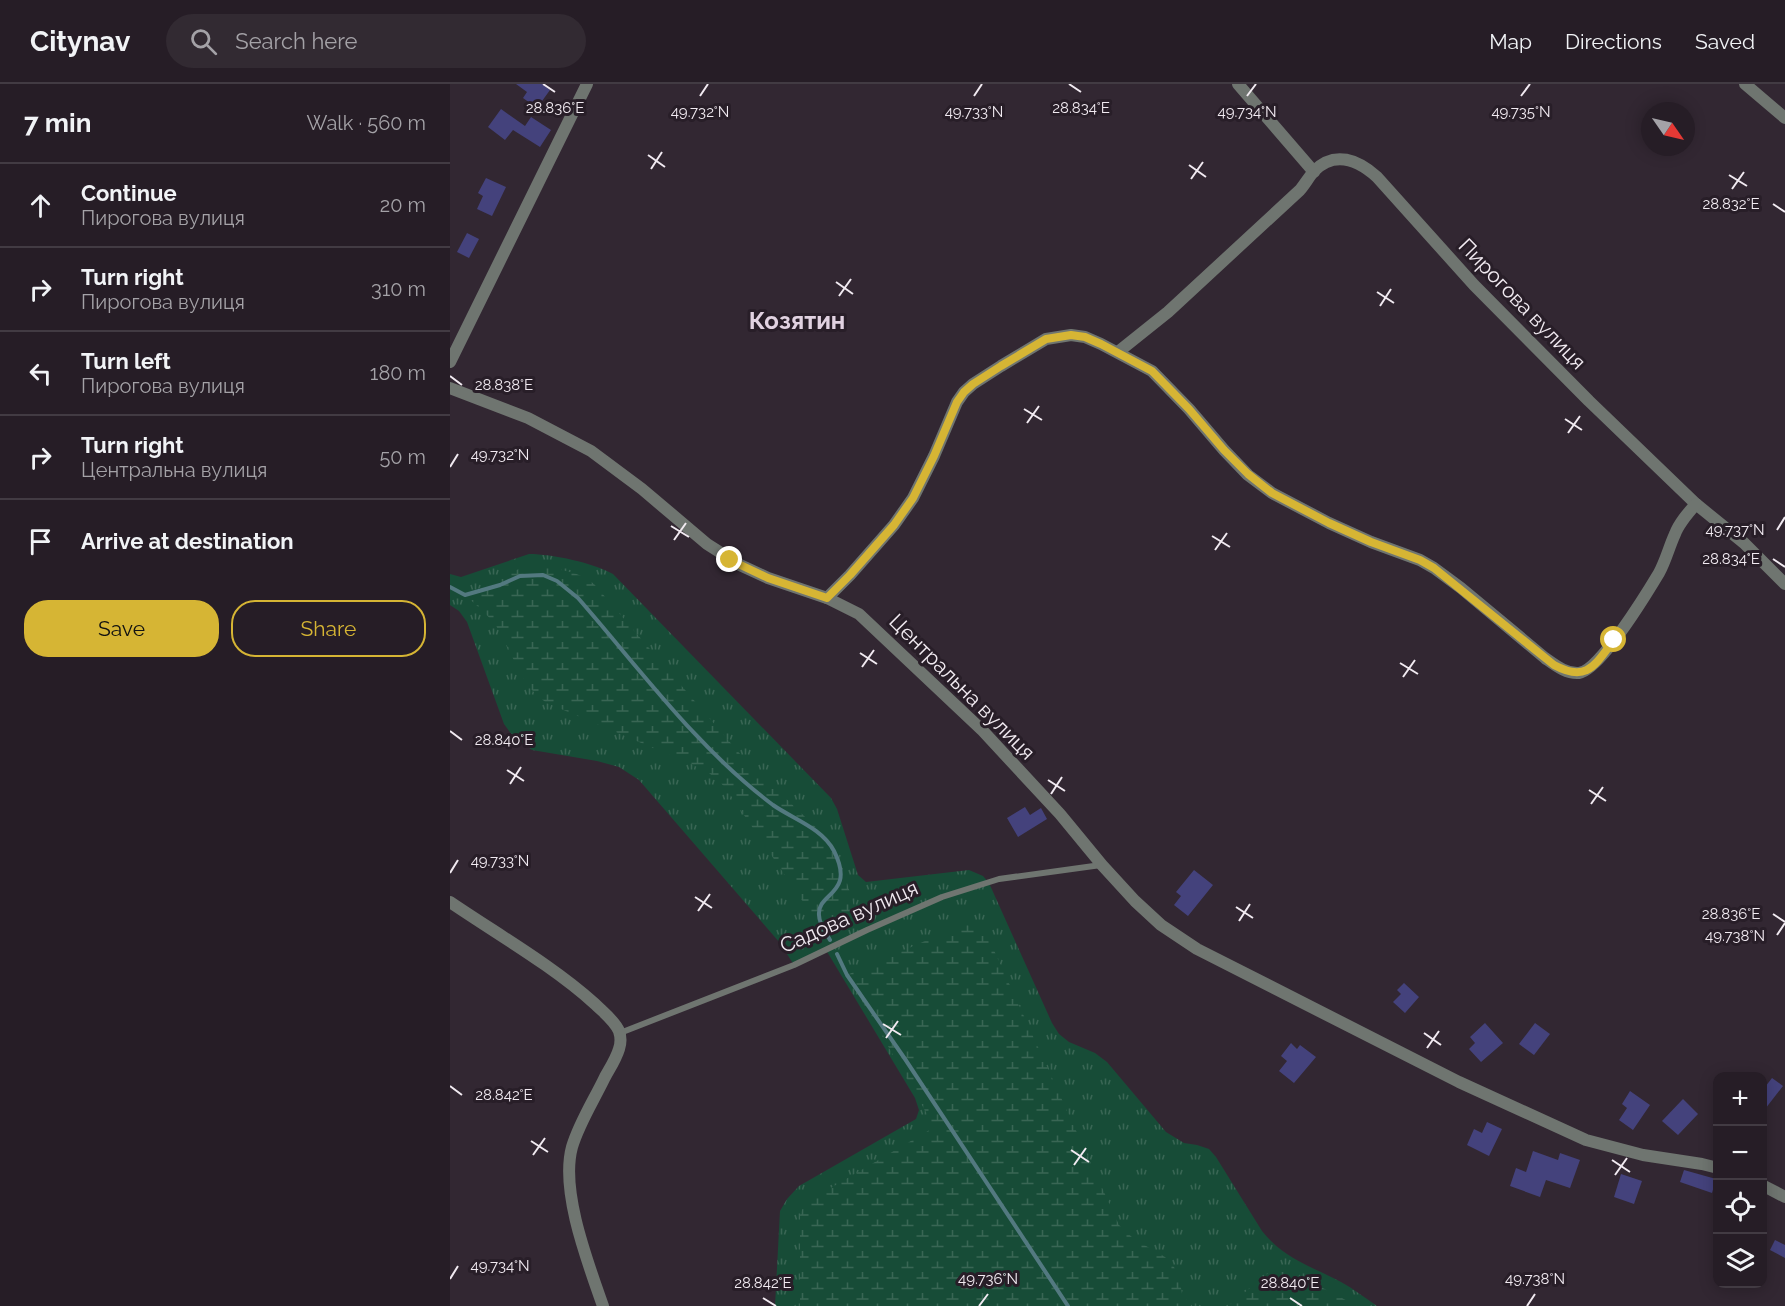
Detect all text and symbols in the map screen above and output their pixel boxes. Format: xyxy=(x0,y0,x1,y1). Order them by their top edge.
search box xyxy=(166,14,586,68)
text: Citynav xyxy=(30,25,130,58)
icon: search xyxy=(187,25,220,58)
text: Search here xyxy=(235,28,357,54)
text: Map xyxy=(1489,29,1532,54)
text: Directions xyxy=(1565,29,1662,54)
text: Saved xyxy=(1695,29,1755,54)
text: 28.836°E xyxy=(526,99,584,117)
text: 28.834°E xyxy=(1052,99,1110,117)
north arrow xyxy=(1641,102,1695,156)
text: 49.732°N xyxy=(671,103,729,121)
text: 49.733°N xyxy=(945,103,1003,121)
text: 49.734°N xyxy=(1217,103,1277,121)
text: 49.735°N xyxy=(1491,103,1551,121)
text: 7 min xyxy=(24,108,91,138)
text: Walk · 560 m xyxy=(307,111,426,135)
text: Continue xyxy=(81,180,177,206)
icon: ahead xyxy=(24,189,57,222)
text: 20 m xyxy=(380,193,426,217)
text: 28.832°E xyxy=(1702,195,1760,213)
text: Пирогова вулиця xyxy=(81,206,245,230)
street label: Пирогова вулиця xyxy=(1454,233,1591,374)
text: Turn right xyxy=(81,264,184,290)
icon: right xyxy=(24,273,57,306)
text: 310 m xyxy=(371,277,426,301)
text: Пирогова вулиця xyxy=(81,290,245,314)
district label: Козятин xyxy=(749,306,845,335)
text: Turn left xyxy=(81,348,171,374)
icon: left xyxy=(24,357,57,390)
text: 180 m xyxy=(370,361,426,385)
text: Пирогова вулиця xyxy=(81,374,245,398)
text: 28.838°E xyxy=(475,376,533,394)
text: Turn right xyxy=(81,432,184,458)
icon: right xyxy=(24,441,57,474)
text: 50 m xyxy=(379,445,426,469)
text: 49.732°N xyxy=(471,446,529,464)
text: Центральна вулиця xyxy=(81,458,267,482)
text: 49.737°N xyxy=(1706,521,1765,539)
icon: arrive xyxy=(24,525,57,558)
text: Arrive at destination xyxy=(81,528,294,554)
route end xyxy=(716,546,742,572)
text: 28.834°E xyxy=(1702,550,1760,568)
button: Save xyxy=(24,600,219,657)
button: Share xyxy=(231,600,426,657)
street label: Центральна вулиця xyxy=(884,609,1040,765)
route start xyxy=(1600,626,1626,652)
text: 28.840°E xyxy=(475,731,533,749)
text: 49.733°N xyxy=(471,852,529,870)
street label: Садова вулиця xyxy=(776,875,922,958)
text: 28.836°E xyxy=(1702,905,1760,923)
text: 49.738°N xyxy=(1705,927,1765,945)
map controls xyxy=(1713,1072,1767,1288)
button: + xyxy=(1713,1072,1767,1126)
text: 28.842°E xyxy=(475,1086,533,1104)
button: − xyxy=(1713,1126,1767,1180)
button: locate xyxy=(1713,1180,1767,1234)
button: layers xyxy=(1713,1234,1767,1288)
text: 49.734°N xyxy=(470,1257,530,1275)
text: 49.736°N xyxy=(958,1270,1018,1288)
text: 49.738°N xyxy=(1505,1270,1565,1288)
text: 28.842°E xyxy=(734,1274,792,1292)
text: 28.840°E xyxy=(1261,1274,1319,1292)

